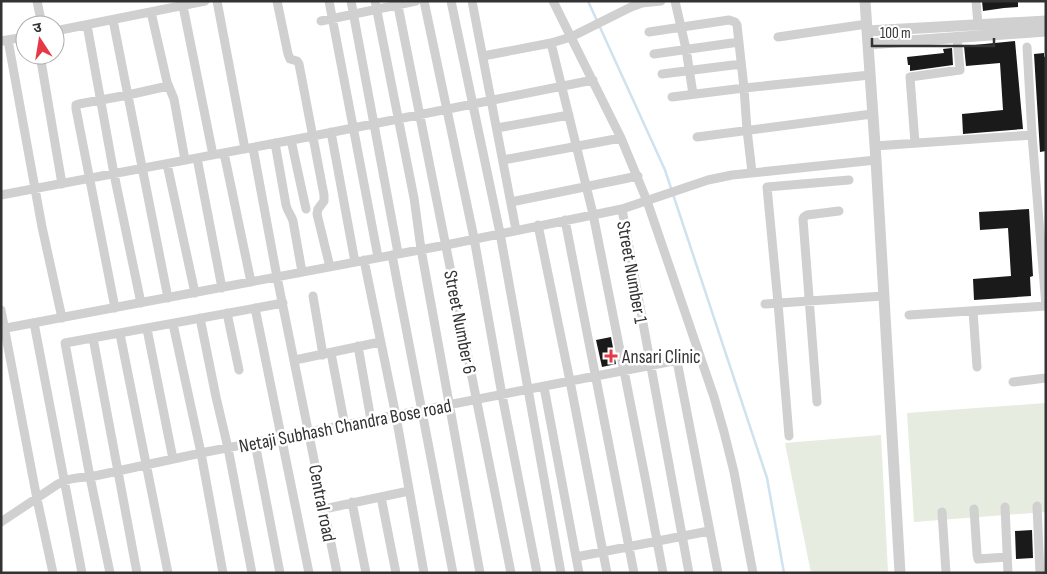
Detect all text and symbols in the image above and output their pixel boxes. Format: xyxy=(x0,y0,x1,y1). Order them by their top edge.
north arrow xyxy=(15,15,65,65)
scale bar xyxy=(872,15,994,47)
text: उ xyxy=(32,18,44,37)
text: 100 m xyxy=(880,24,911,43)
street label: Street Number 1 xyxy=(611,219,652,326)
street label: Street Number 6 xyxy=(438,268,481,376)
place label: Ansari Clinic xyxy=(621,346,701,369)
marker: Ansari Clinic xyxy=(604,349,618,363)
street label: Netaji Subhash Chandra Bose road xyxy=(237,395,453,458)
street label: Central road xyxy=(303,463,340,544)

